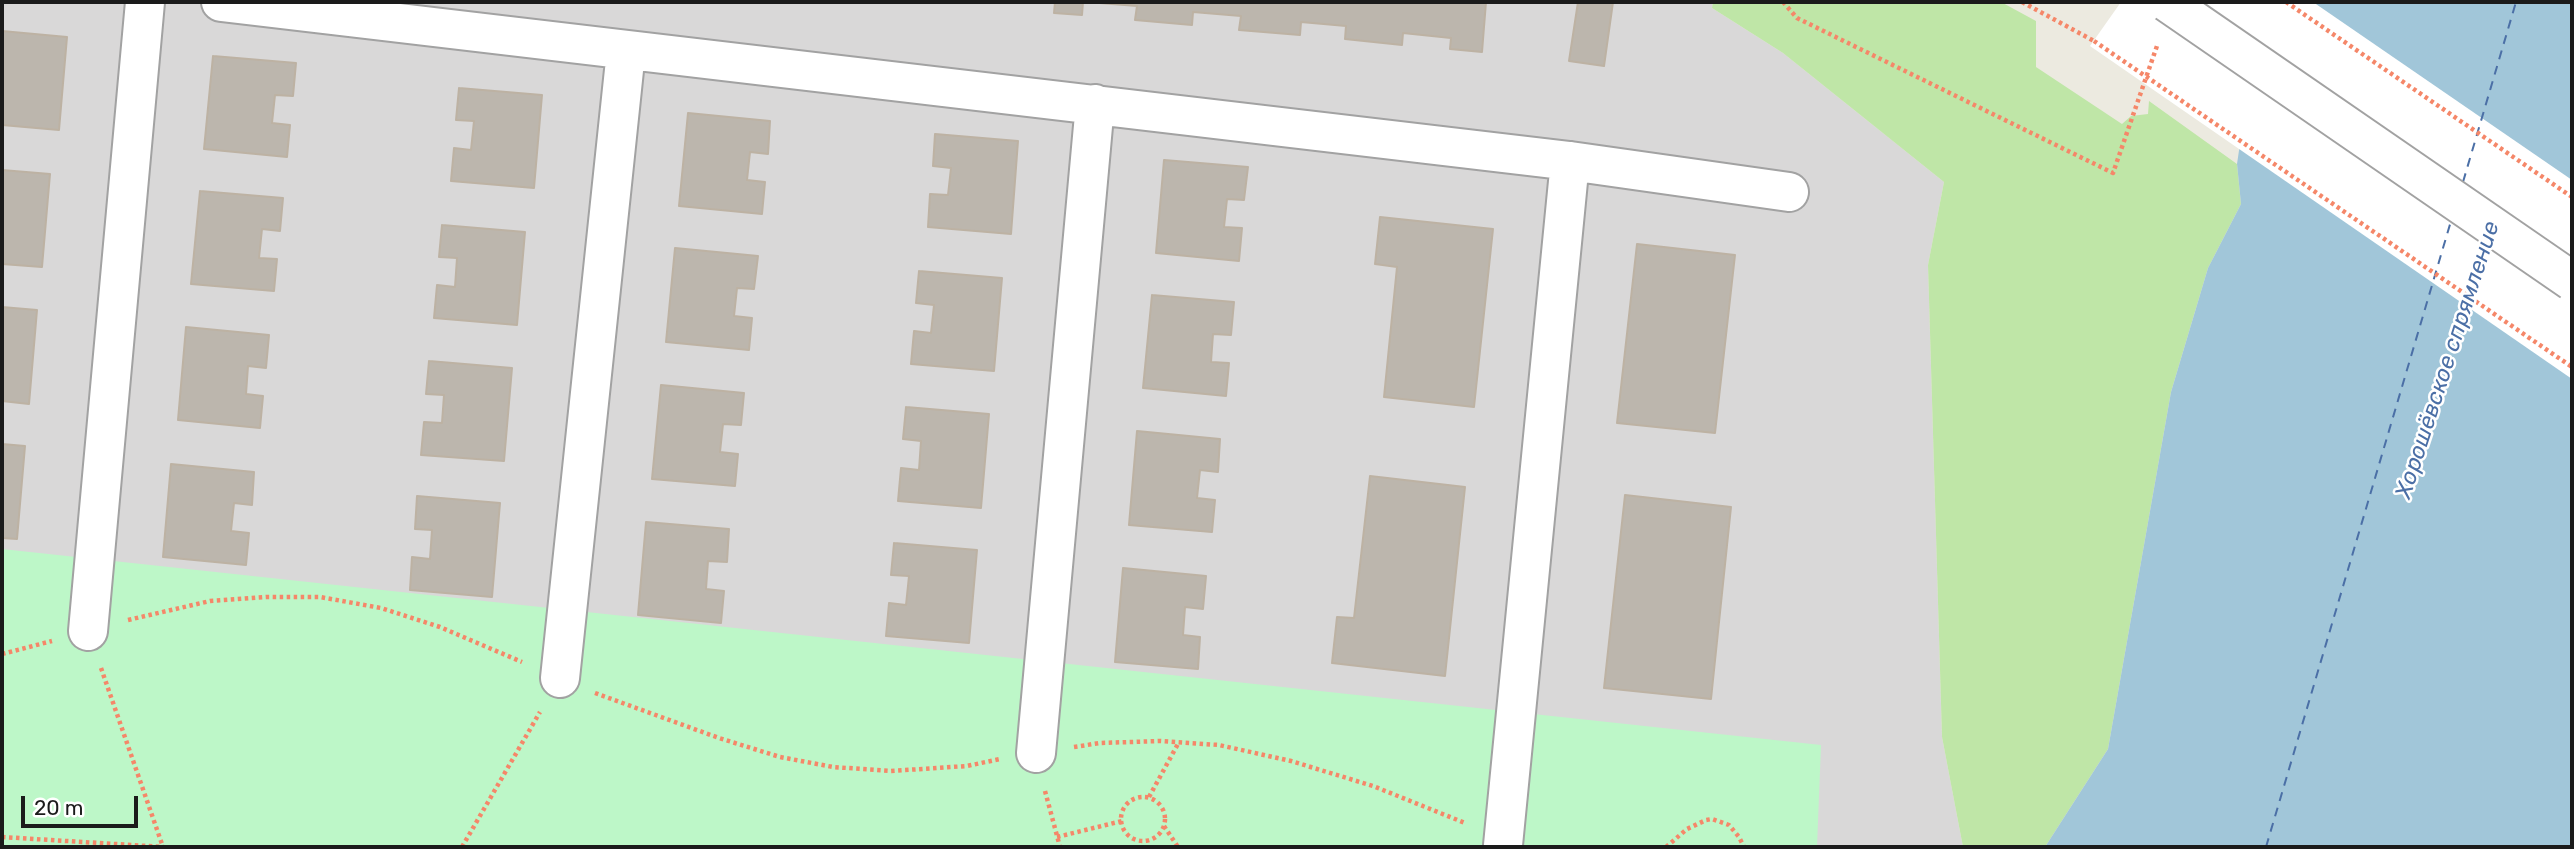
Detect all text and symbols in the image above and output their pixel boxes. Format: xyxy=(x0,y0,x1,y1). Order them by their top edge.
water label: Хорошёвское спрямление xyxy=(2390,218,2506,502)
scale bar xyxy=(24,782,142,826)
text: 20 m xyxy=(34,795,83,820)

